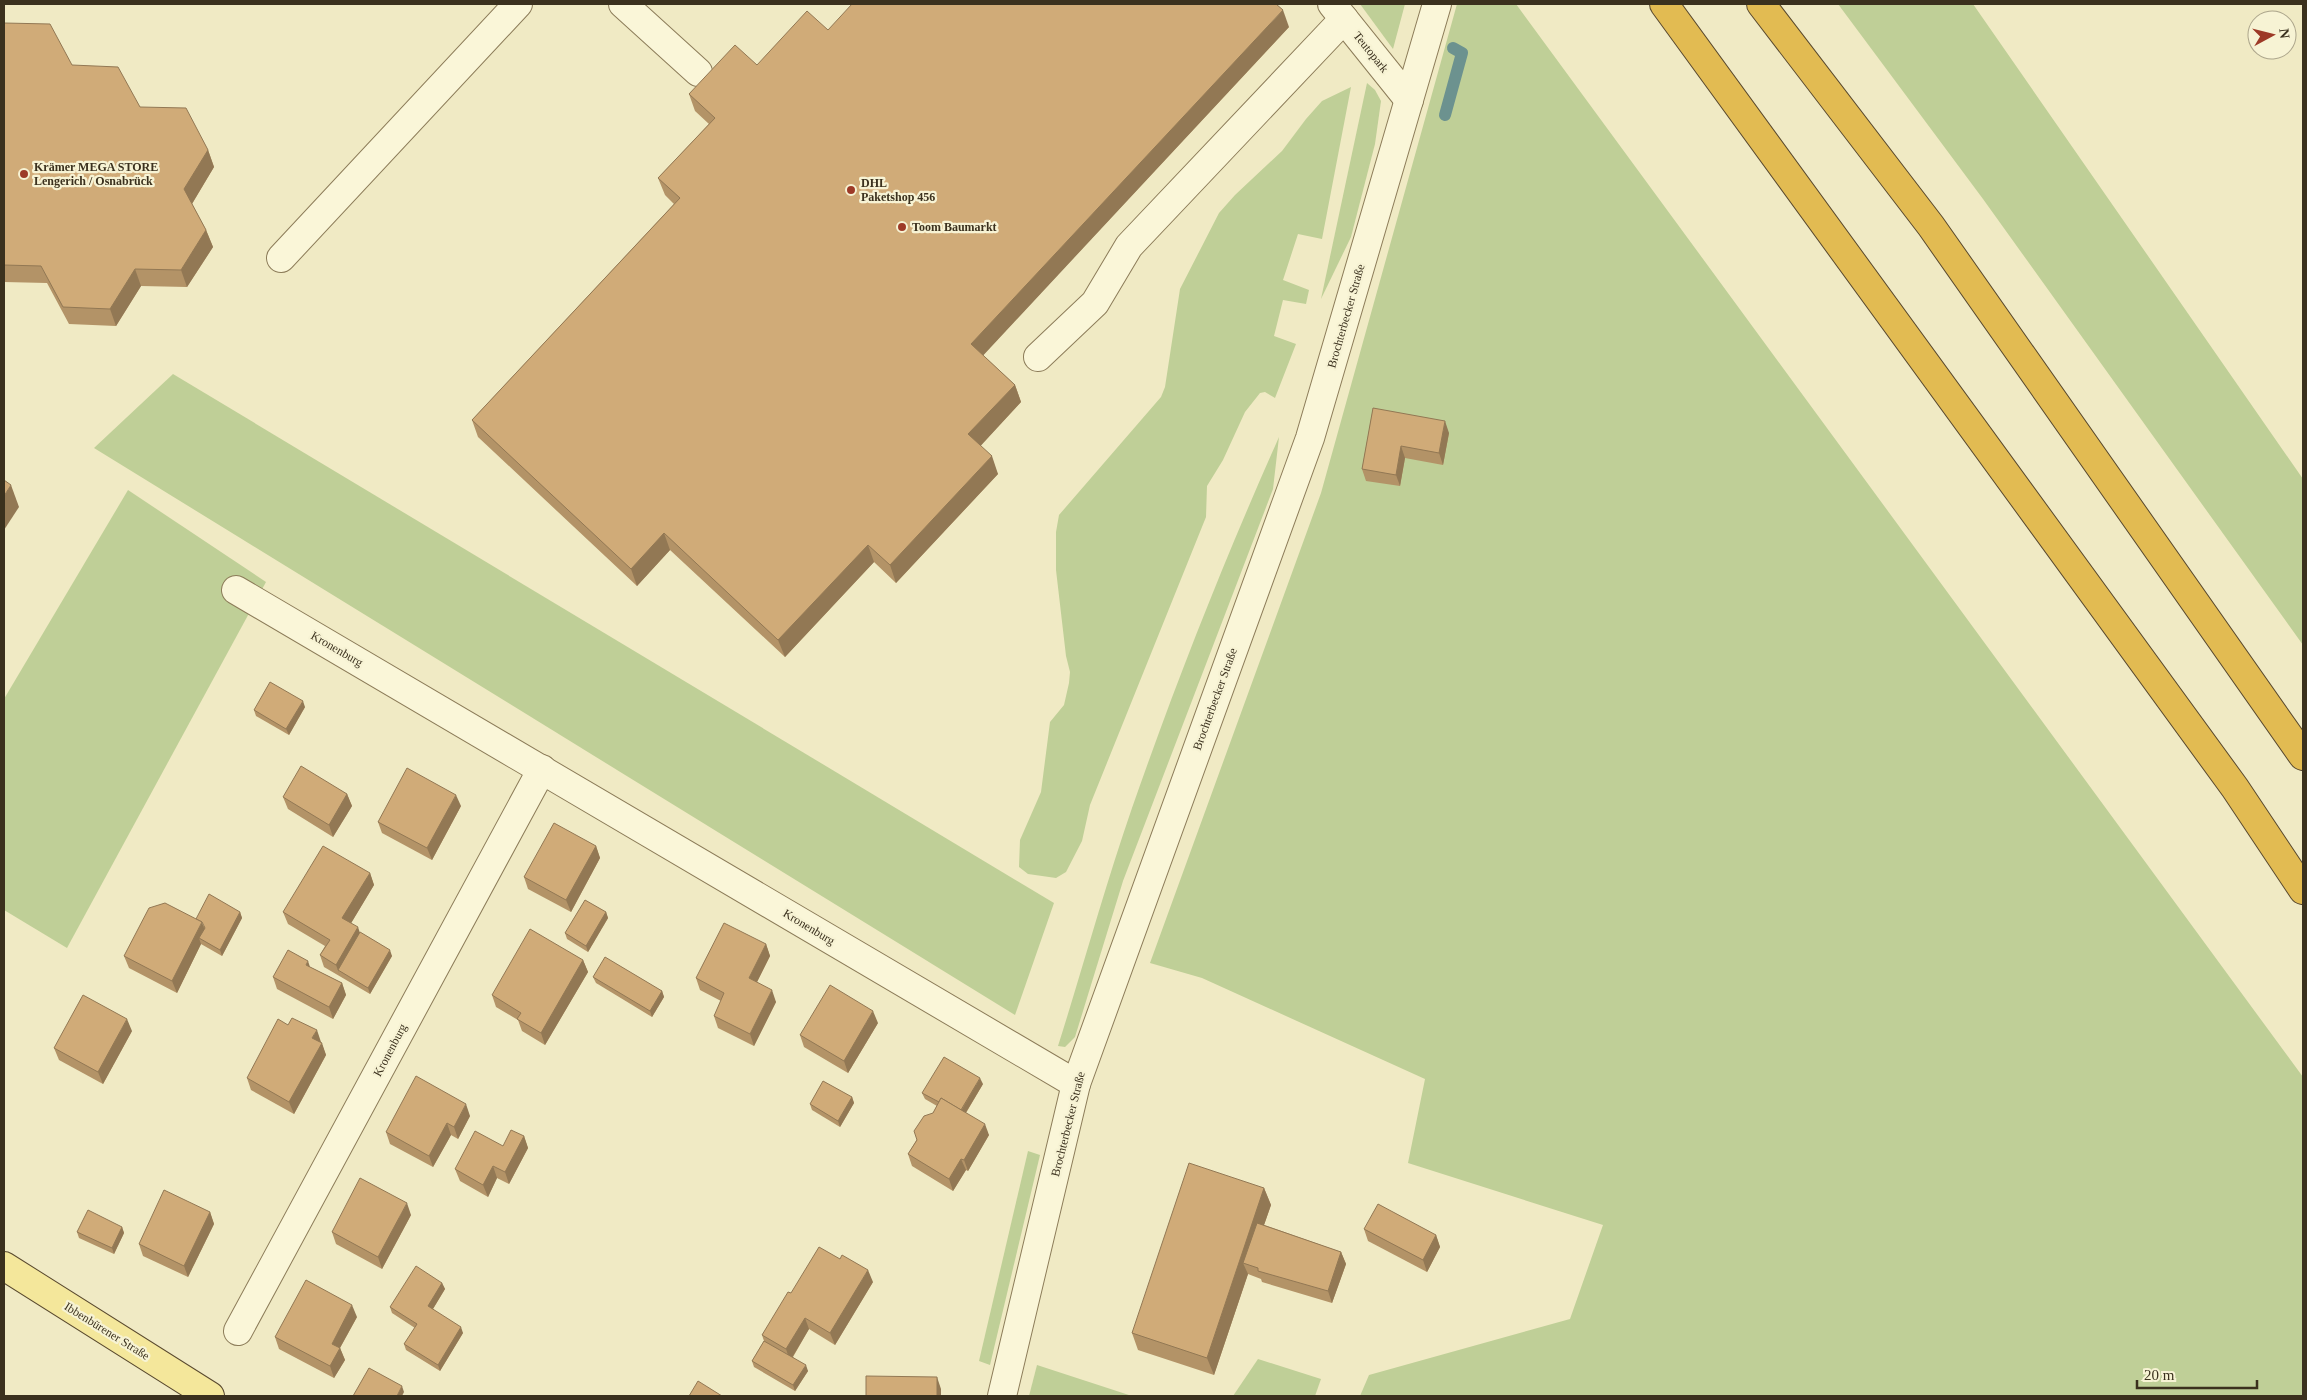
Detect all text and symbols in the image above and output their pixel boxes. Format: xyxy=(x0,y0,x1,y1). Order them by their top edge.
north arrow xyxy=(2247,10,2297,60)
text: N xyxy=(2276,28,2292,39)
street label: Teutopark xyxy=(1350,29,1392,75)
place label: Krämer MEGA STORE Lengerich / Osnabrück xyxy=(34,160,158,188)
marker: Krämer MEGA STORE Lengerich / Osnabrück xyxy=(18,168,30,180)
place label: DHL Paketshop 456 xyxy=(861,176,935,204)
marker: DHL Paketshop 456 xyxy=(845,184,857,196)
place label: Toom Baumarkt xyxy=(912,220,997,234)
marker: Toom Baumarkt xyxy=(896,221,908,233)
street label: Brochterbecker Straße xyxy=(1324,262,1368,370)
street label: Kronenburg xyxy=(308,628,366,670)
street label: Brochterbecker Straße xyxy=(1190,646,1240,752)
street label: Kronenburg xyxy=(781,906,837,948)
street label: Kronenburg xyxy=(370,1021,410,1079)
street label: Brochterbecker Straße xyxy=(1048,1070,1088,1178)
street label: Ibbenbürener Straße xyxy=(62,1299,152,1363)
scale bar xyxy=(2137,1358,2257,1390)
text: 20 m xyxy=(2144,1367,2175,1383)

